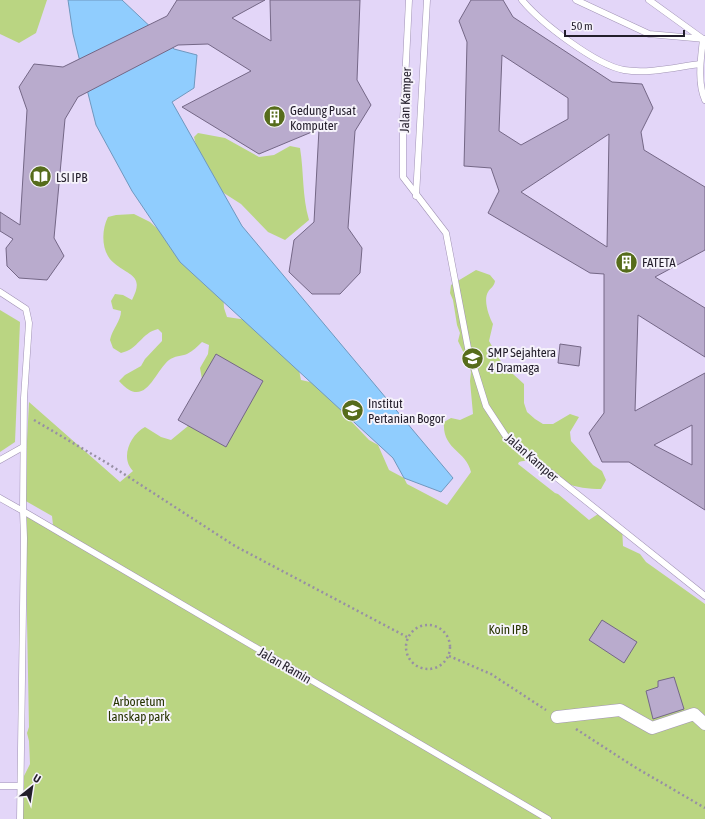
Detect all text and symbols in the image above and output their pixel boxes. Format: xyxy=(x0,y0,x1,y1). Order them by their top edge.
scale bar xyxy=(565,12,684,38)
text: 50 m xyxy=(571,19,593,33)
street label: Jalan Kamper xyxy=(397,67,414,133)
place label: Gedung Pusat Komputer xyxy=(290,103,356,133)
building icon: Gedung Pusat Komputer xyxy=(262,104,288,130)
library icon: LSI IPB xyxy=(28,164,54,190)
place label: LSI IPB xyxy=(56,170,88,185)
building icon: FATETA xyxy=(614,249,640,275)
place label: FATETA xyxy=(642,255,676,270)
place label: SMP Sejahtera 4 Dramaga xyxy=(488,345,556,375)
school or university icon: SMP Sejahtera 4 Dramaga xyxy=(460,346,486,372)
place label: Institut Pertanian Bogor xyxy=(368,396,445,426)
school or university icon: Institut Pertanian Bogor xyxy=(339,397,365,423)
street label: Jalan Kamper xyxy=(502,430,561,485)
park label: Koin IPB xyxy=(488,622,528,637)
street label: Jalan Ramin xyxy=(255,644,314,687)
park label: Arboretum lanskap park xyxy=(108,694,170,724)
north arrow xyxy=(12,767,52,807)
text: U xyxy=(31,772,43,785)

